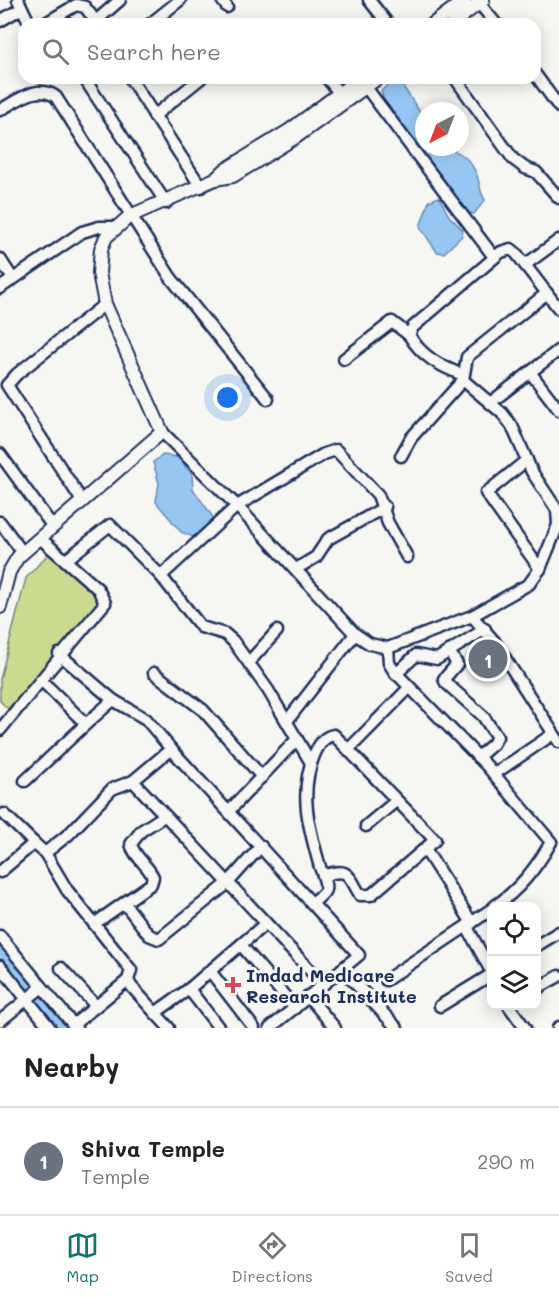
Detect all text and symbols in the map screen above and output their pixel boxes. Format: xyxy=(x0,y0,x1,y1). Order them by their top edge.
search box xyxy=(18,18,541,84)
icon: search xyxy=(39,35,72,68)
text: Search here xyxy=(87,37,221,66)
north arrow xyxy=(415,102,469,156)
your location xyxy=(213,383,242,412)
pin: 1 xyxy=(468,636,508,682)
map controls xyxy=(487,902,541,1010)
button: locate xyxy=(487,902,541,956)
button: layers xyxy=(487,956,541,1010)
place label: Imdad Medicare Research Institute xyxy=(246,963,417,1008)
marker: Imdad Medicare Research Institute xyxy=(224,976,242,994)
text: Nearby xyxy=(24,1050,119,1084)
text: Shiva Temple xyxy=(81,1134,225,1163)
text: 1 xyxy=(39,1148,48,1174)
text: 290 m xyxy=(477,1148,535,1174)
text: Temple xyxy=(81,1163,150,1189)
tab: Map xyxy=(66,1229,99,1286)
tab: Directions xyxy=(232,1229,313,1286)
tab: Saved xyxy=(445,1229,493,1286)

